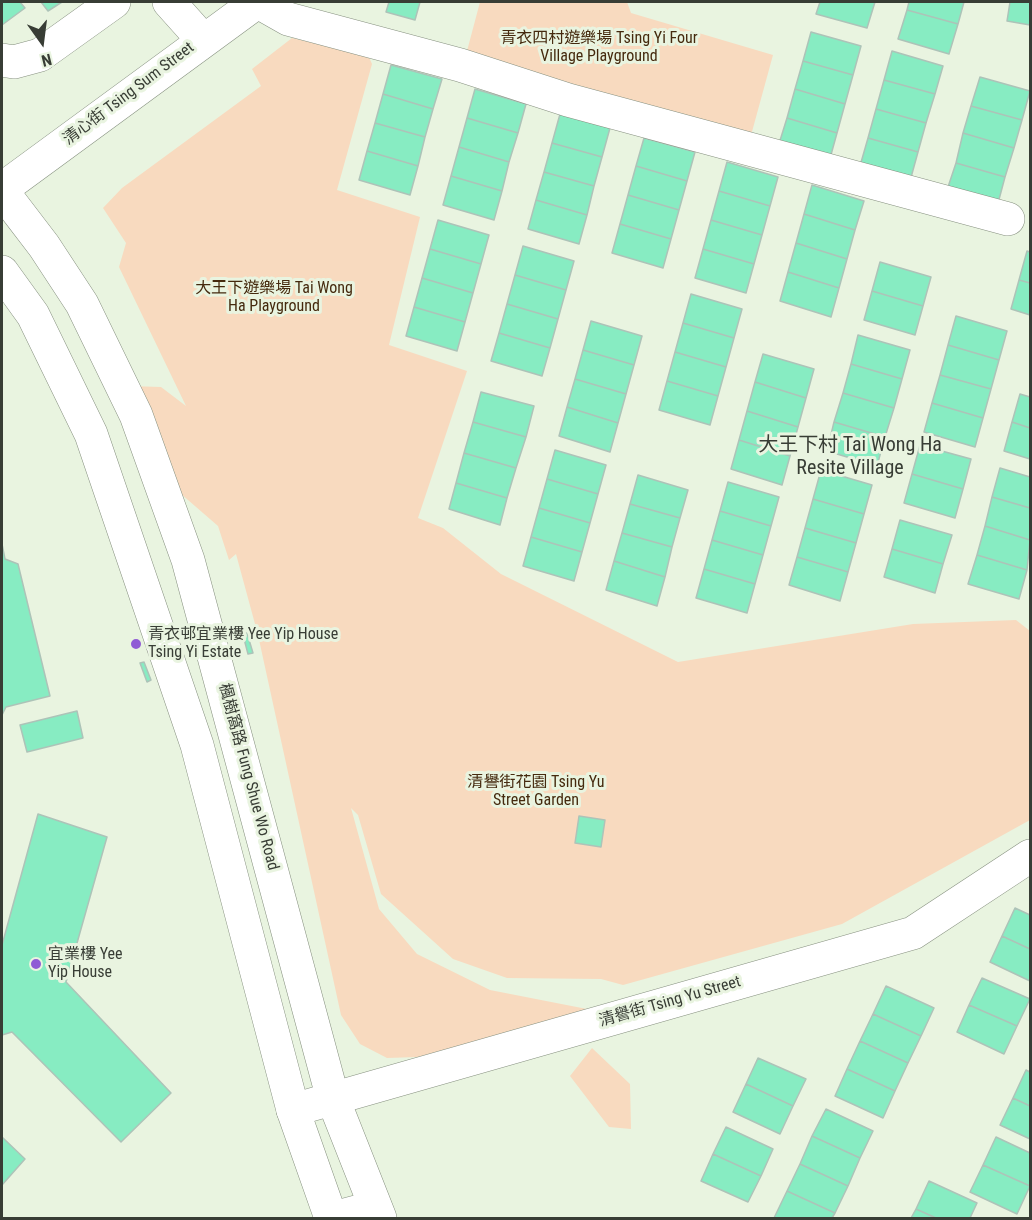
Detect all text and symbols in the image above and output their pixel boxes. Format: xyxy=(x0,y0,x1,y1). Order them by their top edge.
north arrow xyxy=(12,12,72,72)
park label: 青衣四村遊樂場 Tsing Yi Four Village Playground xyxy=(500,29,698,67)
street label: 清心街 Tsing Sum Street xyxy=(60,39,198,149)
text: N xyxy=(39,50,54,70)
park label: 大王下遊樂場 Tai Wong Ha Playground xyxy=(195,279,353,317)
district label: 大王下村 Tai Wong Ha Resite Village xyxy=(758,434,942,481)
place label: 青衣邨宜業樓 Yee Yip House Tsing Yi Estate xyxy=(148,625,338,663)
marker: 青衣邨宜業樓 Yee Yip House Tsing Yi Estate xyxy=(129,637,143,651)
street label: 楓樹窩路 Fung Shue Wo Road xyxy=(214,681,282,873)
park label: 清譽街花園 Tsing Yu Street Garden xyxy=(467,773,605,811)
place label: 宜業樓 Yee Yip House xyxy=(48,945,123,983)
marker: 宜業樓 Yee Yip House xyxy=(29,957,43,971)
street label: 清譽街 Tsing Yu Street xyxy=(597,973,743,1031)

